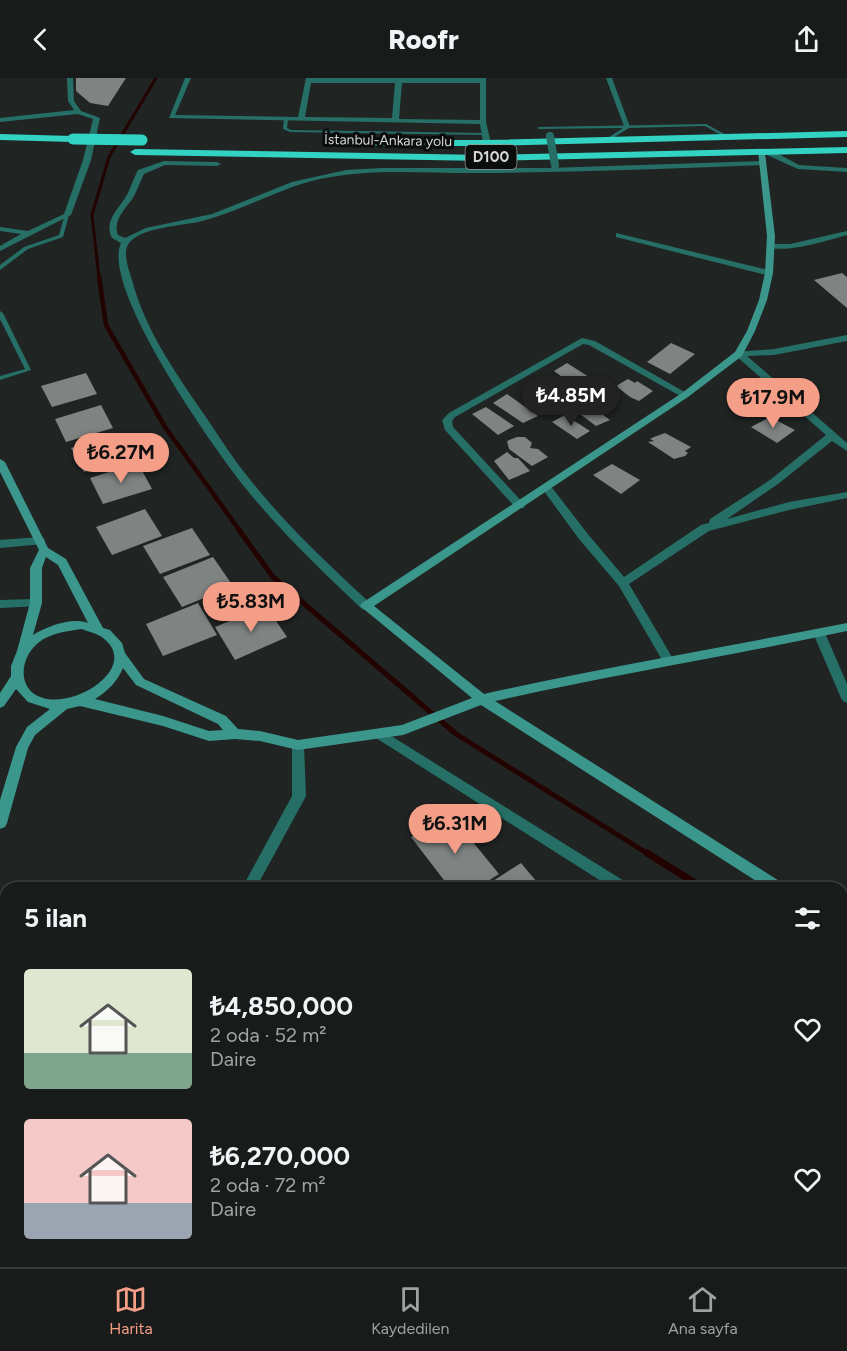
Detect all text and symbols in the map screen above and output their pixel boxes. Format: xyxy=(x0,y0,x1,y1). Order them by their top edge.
icon: back xyxy=(24,23,57,56)
text: Roofr xyxy=(388,23,459,56)
icon: share xyxy=(790,23,823,56)
street label: İstanbul-Ankara yolu xyxy=(324,131,452,150)
road number: D100 xyxy=(466,145,516,169)
pin: ₺4.85M xyxy=(522,376,620,427)
pin: ₺17.9M xyxy=(724,378,822,429)
text: ₺4.85M xyxy=(536,383,606,407)
text: ₺17.9M xyxy=(741,385,805,409)
pin: ₺6.27M xyxy=(72,433,170,484)
text: ₺6.27M xyxy=(87,440,155,464)
pin: ₺5.83M xyxy=(202,582,300,633)
text: ₺5.83M xyxy=(217,589,285,613)
pin: ₺6.31M xyxy=(406,804,504,855)
text: ₺6.31M xyxy=(423,811,487,835)
text: 5 ilan xyxy=(24,902,87,934)
icon: filters xyxy=(791,902,824,935)
text: ₺4,850,000 xyxy=(210,990,353,1022)
icon: home xyxy=(72,993,144,1065)
icon: heart xyxy=(791,1013,824,1046)
text: 2 oda · 52 m² xyxy=(210,1023,326,1047)
text: Daire xyxy=(210,1047,256,1071)
text: ₺6,270,000 xyxy=(210,1140,350,1172)
icon: home xyxy=(72,1143,144,1215)
icon: heart xyxy=(791,1163,824,1196)
text: 2 oda · 72 m² xyxy=(210,1173,326,1197)
text: Daire xyxy=(210,1197,256,1221)
tab: Harita xyxy=(109,1283,153,1338)
tab: Kaydedilen xyxy=(371,1283,449,1338)
tab: Ana sayfa xyxy=(668,1283,738,1338)

